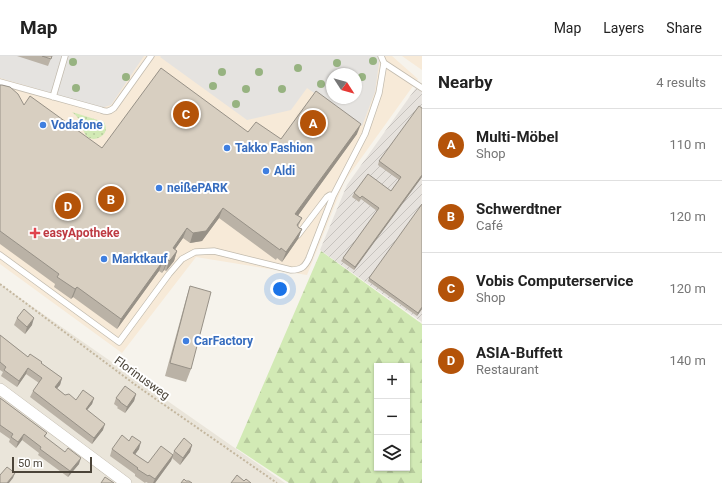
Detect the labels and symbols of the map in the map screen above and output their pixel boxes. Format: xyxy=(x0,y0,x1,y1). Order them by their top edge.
north arrow xyxy=(326,68,362,104)
pin: C xyxy=(173,99,199,129)
pin: A xyxy=(300,108,326,138)
place label: Vodafone xyxy=(51,118,103,132)
marker: Vodafone xyxy=(38,120,48,130)
place label: Takko Fashion xyxy=(235,141,313,155)
marker: Takko Fashion xyxy=(222,143,232,153)
place label: Aldi xyxy=(274,164,295,178)
marker: Aldi xyxy=(261,166,271,176)
place label: neißePARK xyxy=(167,181,228,195)
marker: neißePARK xyxy=(154,183,164,193)
pin: B xyxy=(98,184,124,214)
pin: D xyxy=(55,191,81,221)
place label: easyApotheke xyxy=(43,226,120,240)
marker: easyApotheke xyxy=(30,228,40,238)
place label: Marktkauf xyxy=(112,252,168,266)
marker: Marktkauf xyxy=(99,254,109,264)
your location xyxy=(270,279,290,299)
place label: CarFactory xyxy=(194,334,254,348)
marker: CarFactory xyxy=(181,336,191,346)
street label: Florinusweg xyxy=(112,353,172,403)
scale bar xyxy=(12,455,92,474)

